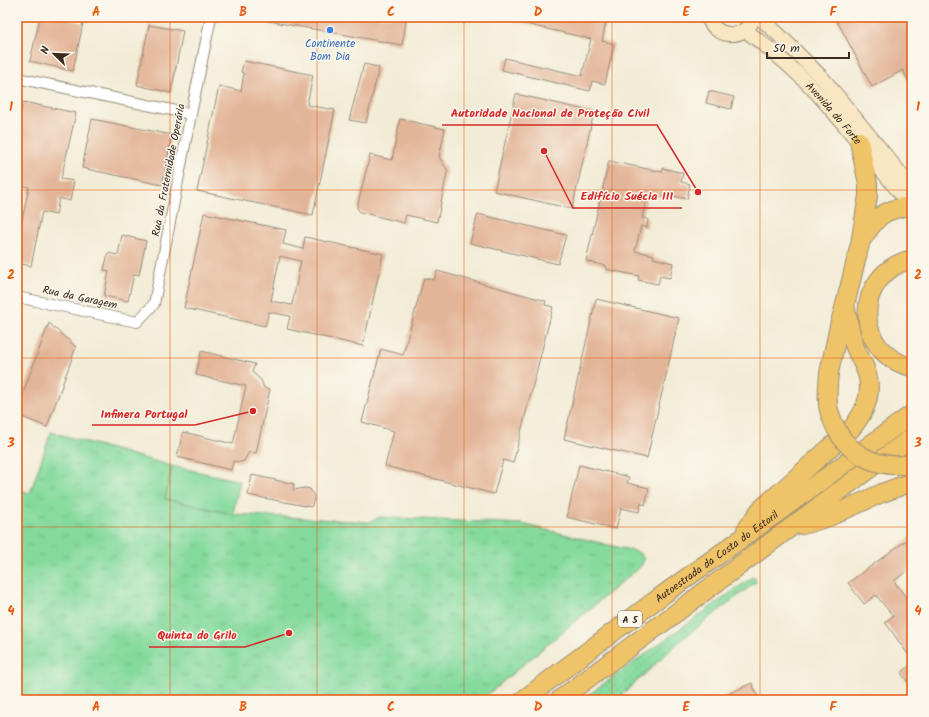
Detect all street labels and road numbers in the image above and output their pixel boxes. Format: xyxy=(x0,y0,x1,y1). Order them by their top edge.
street label: Avenida do Forte xyxy=(801,78,866,149)
street label: Rua da Fraternidade Operária xyxy=(147,102,191,238)
street label: Rua da Garagem xyxy=(41,281,119,315)
street label: Autoestrada da Costa do Estoril xyxy=(651,507,783,608)
road number: A 5 xyxy=(618,611,642,627)

